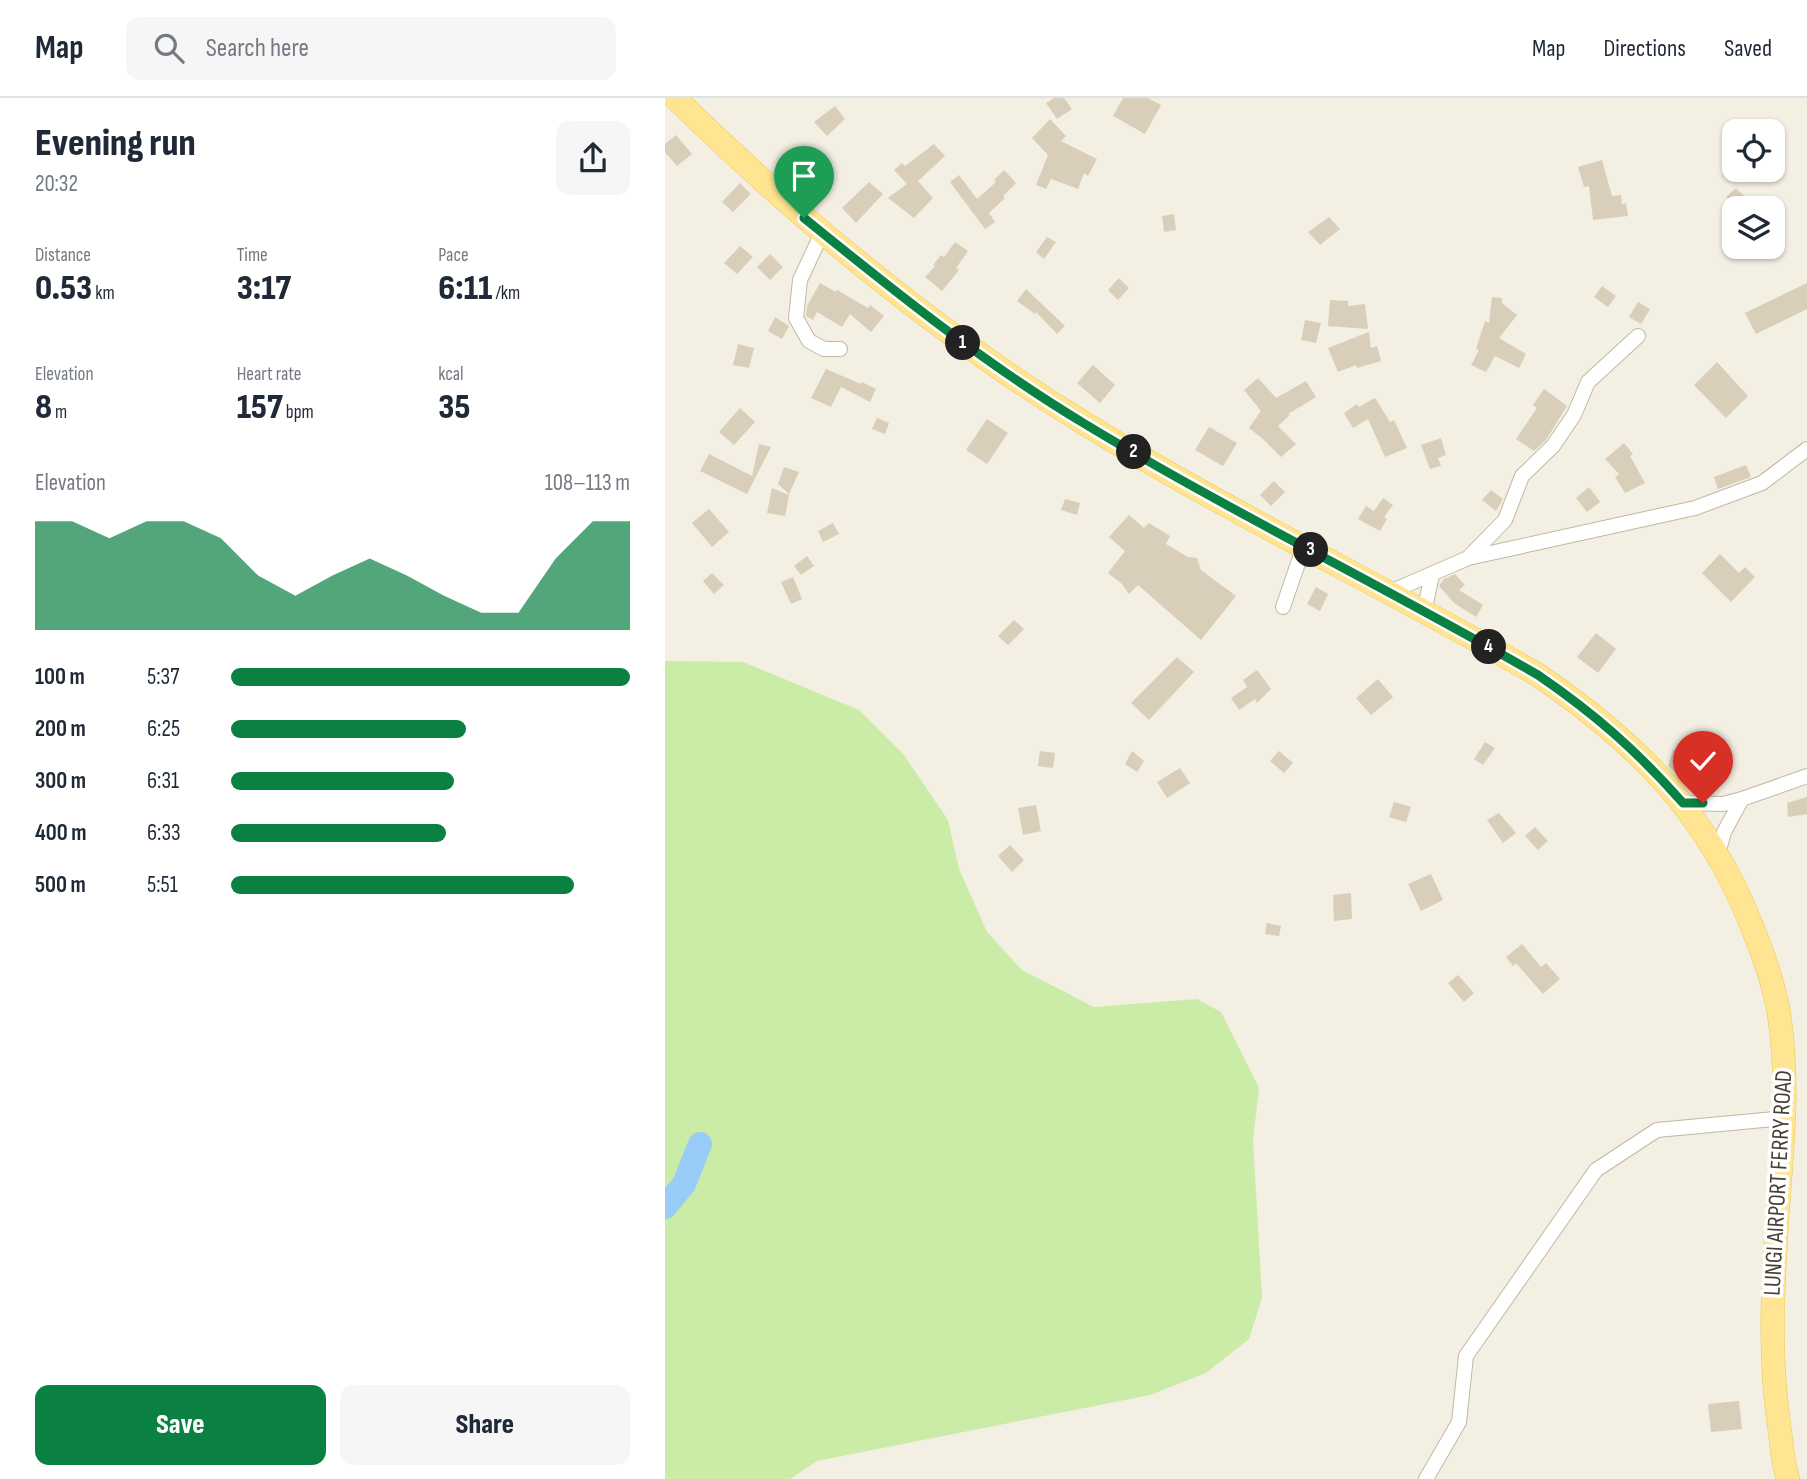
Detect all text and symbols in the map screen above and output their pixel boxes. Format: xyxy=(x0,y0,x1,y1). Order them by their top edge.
search box xyxy=(126,17,616,80)
text: Map xyxy=(35,28,84,68)
icon: search xyxy=(150,29,188,67)
text: Search here xyxy=(206,33,309,64)
text: Map xyxy=(1532,34,1565,63)
text: Directions xyxy=(1603,34,1686,63)
text: Saved xyxy=(1724,34,1772,63)
map controls xyxy=(1722,119,1785,259)
button: locate xyxy=(1722,119,1785,182)
text: Evening run xyxy=(35,121,196,166)
button: share xyxy=(556,121,630,195)
pin xyxy=(774,146,834,218)
icon: arrive xyxy=(785,157,823,195)
text: 20:32 xyxy=(35,170,78,198)
button: layers xyxy=(1722,196,1785,259)
text: Distance xyxy=(35,244,91,267)
text: Time xyxy=(237,244,268,267)
text: Pace xyxy=(438,244,469,267)
text: 0.53 xyxy=(35,267,92,310)
text: 3:17 xyxy=(237,267,291,310)
text: 6:11 xyxy=(438,267,492,310)
text: km xyxy=(92,282,115,305)
text: /km xyxy=(492,282,520,305)
pin: 1 xyxy=(945,326,981,360)
text: 1 xyxy=(959,331,966,354)
text: Elevation xyxy=(35,363,94,386)
text: Heart rate xyxy=(237,363,302,386)
text: kcal xyxy=(438,363,463,386)
text: 8 xyxy=(35,386,52,429)
text: 157 xyxy=(237,386,283,429)
text: 35 xyxy=(438,386,470,429)
text: m xyxy=(52,401,67,424)
text: bpm xyxy=(283,401,314,424)
pin: 2 xyxy=(1117,434,1151,470)
text: 2 xyxy=(1129,440,1138,463)
text: Elevation xyxy=(35,469,106,497)
text: 108–113 m xyxy=(545,469,630,497)
pin: 3 xyxy=(1293,532,1329,568)
text: 3 xyxy=(1306,538,1315,561)
pin: 4 xyxy=(1471,630,1507,664)
text: 4 xyxy=(1484,635,1493,658)
text: 100 m xyxy=(35,663,85,691)
text: 5:37 xyxy=(147,663,179,691)
text: 200 m xyxy=(35,715,86,743)
text: 6:25 xyxy=(147,715,180,743)
pin xyxy=(1673,731,1733,803)
icon: check xyxy=(1684,742,1722,780)
text: 300 m xyxy=(35,767,86,795)
text: 6:31 xyxy=(147,767,179,795)
text: 400 m xyxy=(35,819,86,847)
text: 6:33 xyxy=(147,819,181,847)
text: 500 m xyxy=(35,871,86,899)
text: 5:51 xyxy=(147,871,178,899)
street label: LUNGI AIRPORT FERRY ROAD xyxy=(1758,1070,1798,1296)
button: Save xyxy=(35,1385,326,1465)
button: Share xyxy=(340,1385,630,1465)

